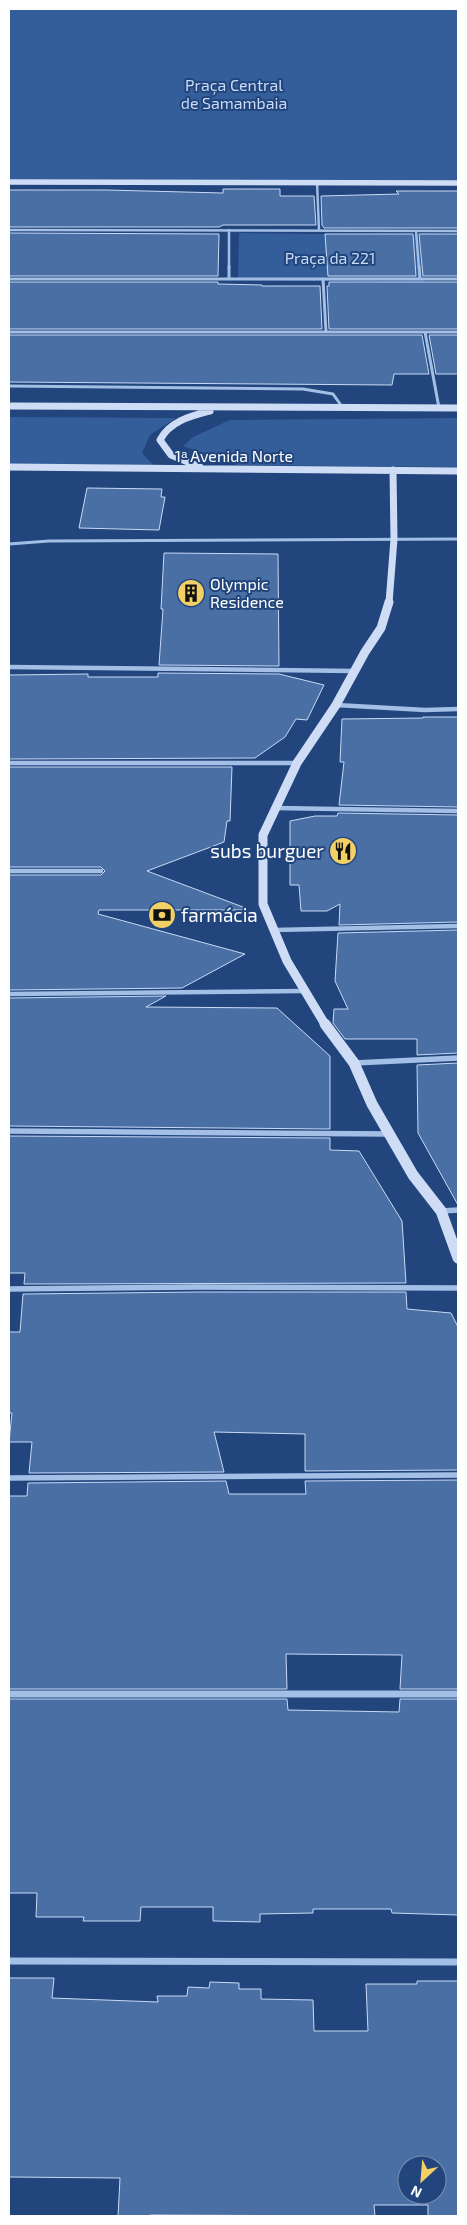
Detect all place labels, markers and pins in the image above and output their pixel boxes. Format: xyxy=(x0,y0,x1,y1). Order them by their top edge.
place label: Olympic Residence xyxy=(210,574,284,611)
building icon: Olympic Residence xyxy=(176,578,206,608)
restaurant icon: subs burguer xyxy=(328,836,358,866)
place label: subs burguer xyxy=(210,839,324,862)
bank icon: farmácia xyxy=(147,900,177,930)
place label: farmácia xyxy=(181,903,258,926)

